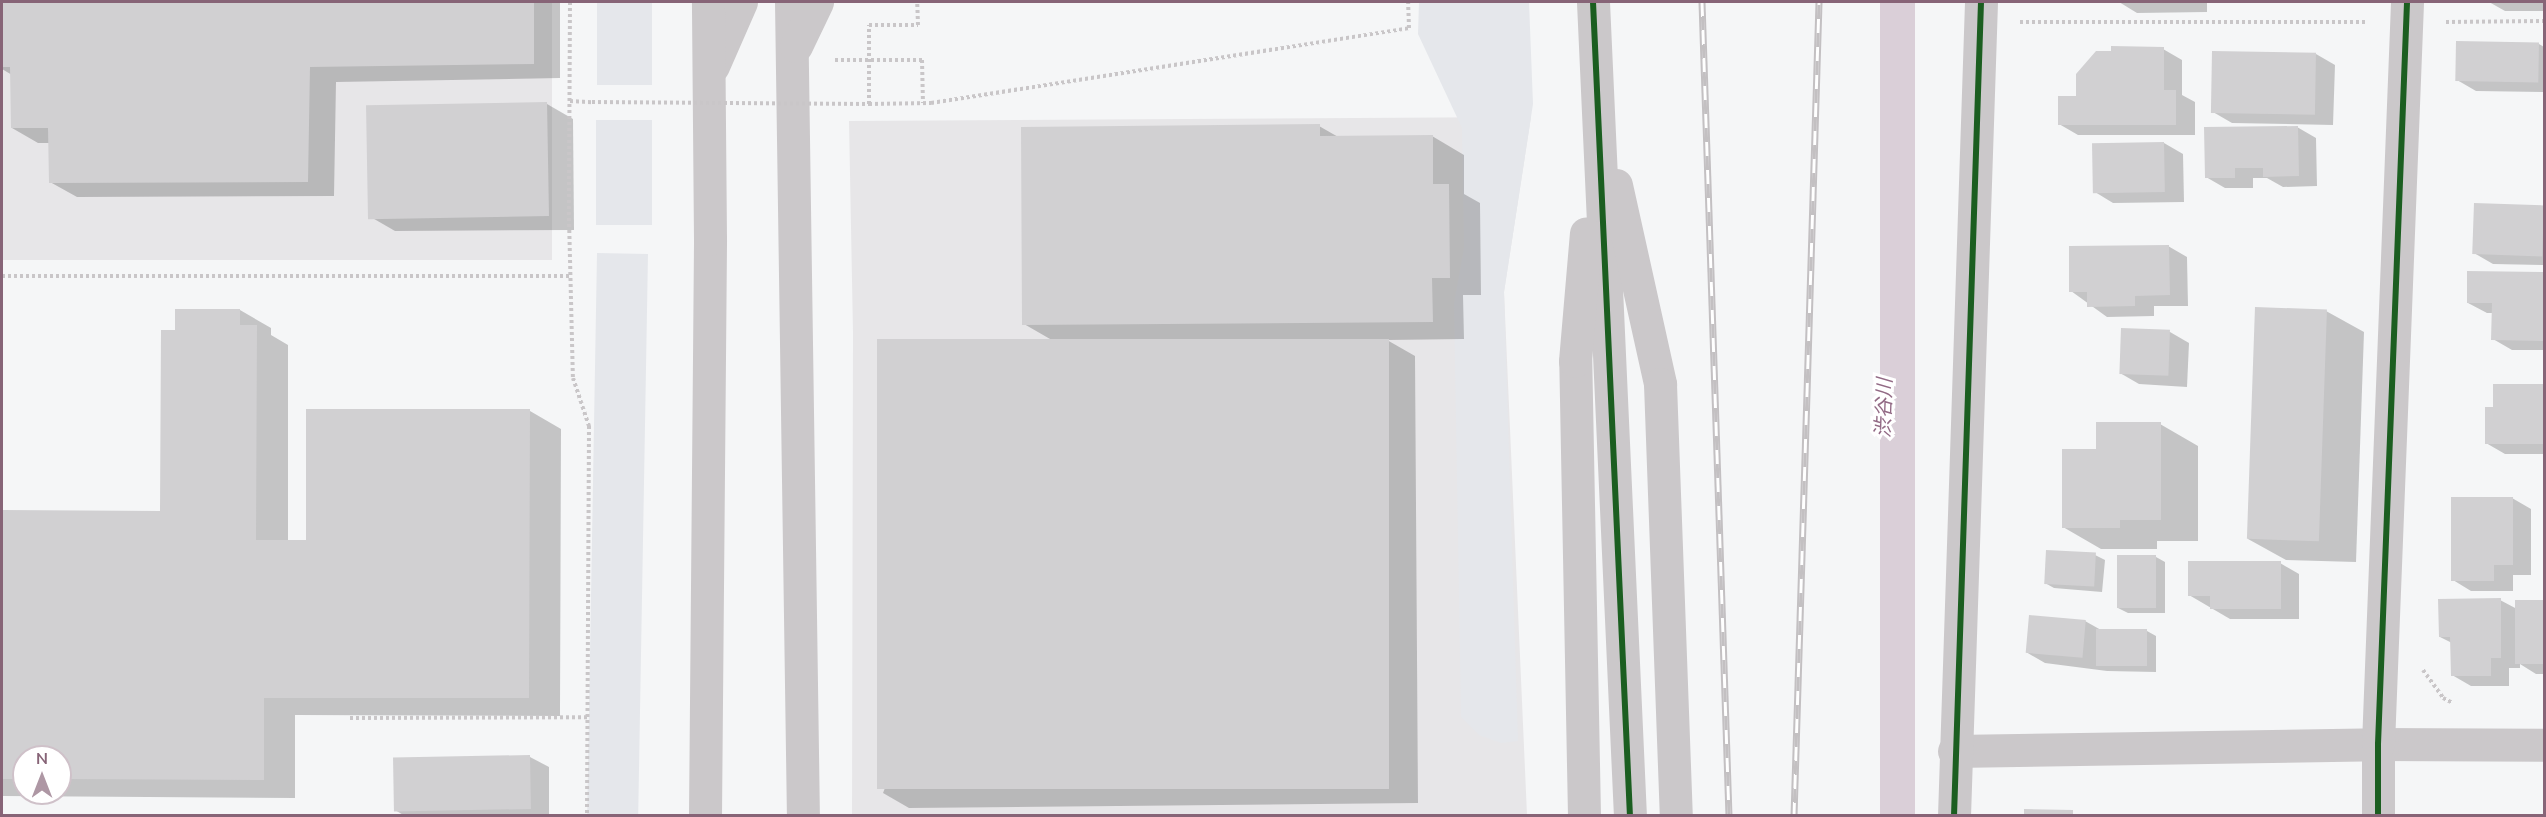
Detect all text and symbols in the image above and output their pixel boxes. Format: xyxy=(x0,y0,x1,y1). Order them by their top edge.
water label: 渋谷川 xyxy=(1871,378,1897,438)
north arrow xyxy=(12,745,72,805)
text: N xyxy=(36,748,48,770)

